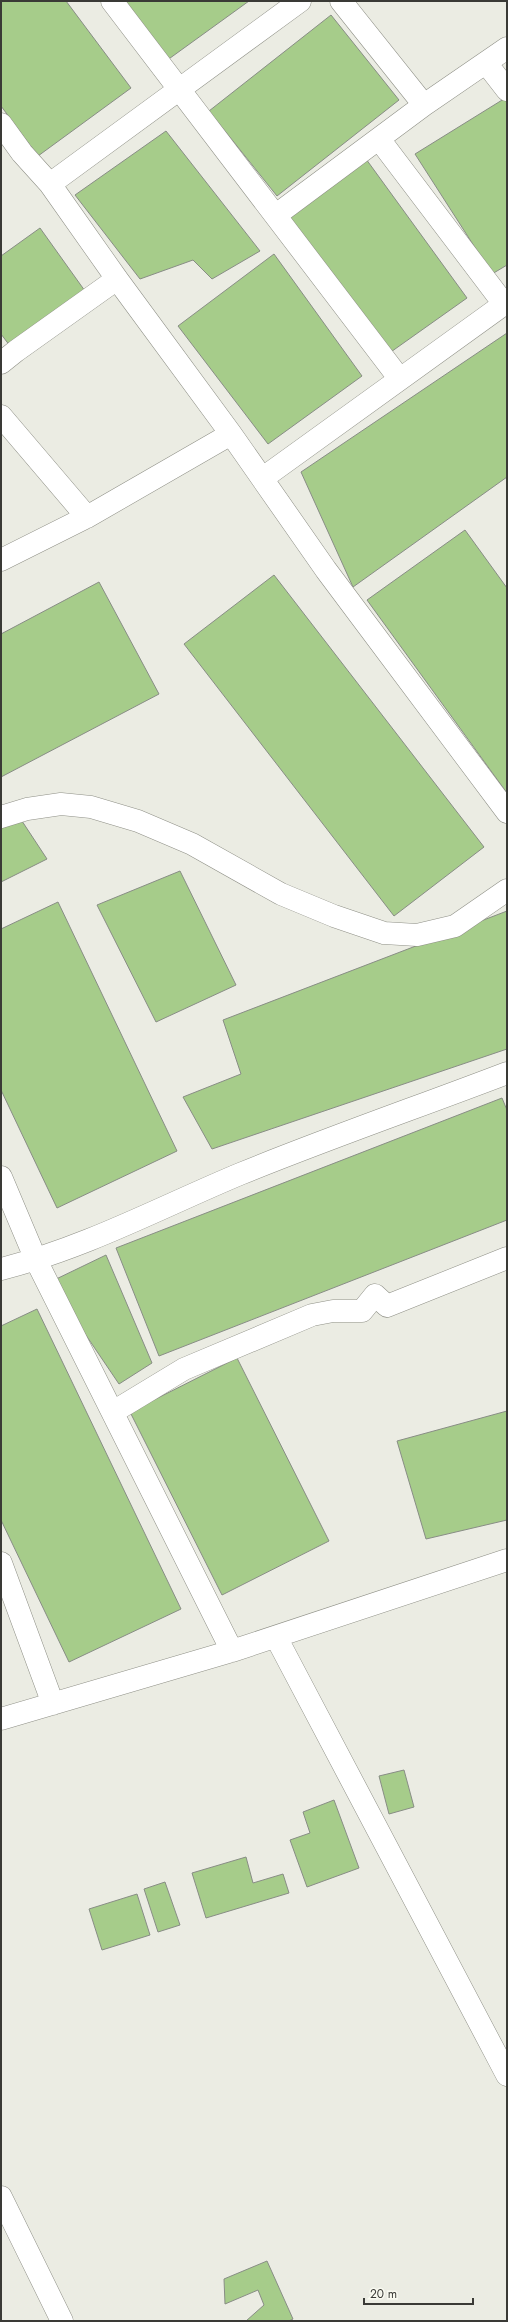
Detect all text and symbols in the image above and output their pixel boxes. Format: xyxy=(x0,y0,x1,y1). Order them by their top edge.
scale bar xyxy=(364,2280,473,2306)
text: 20 m xyxy=(370,2285,397,2303)

